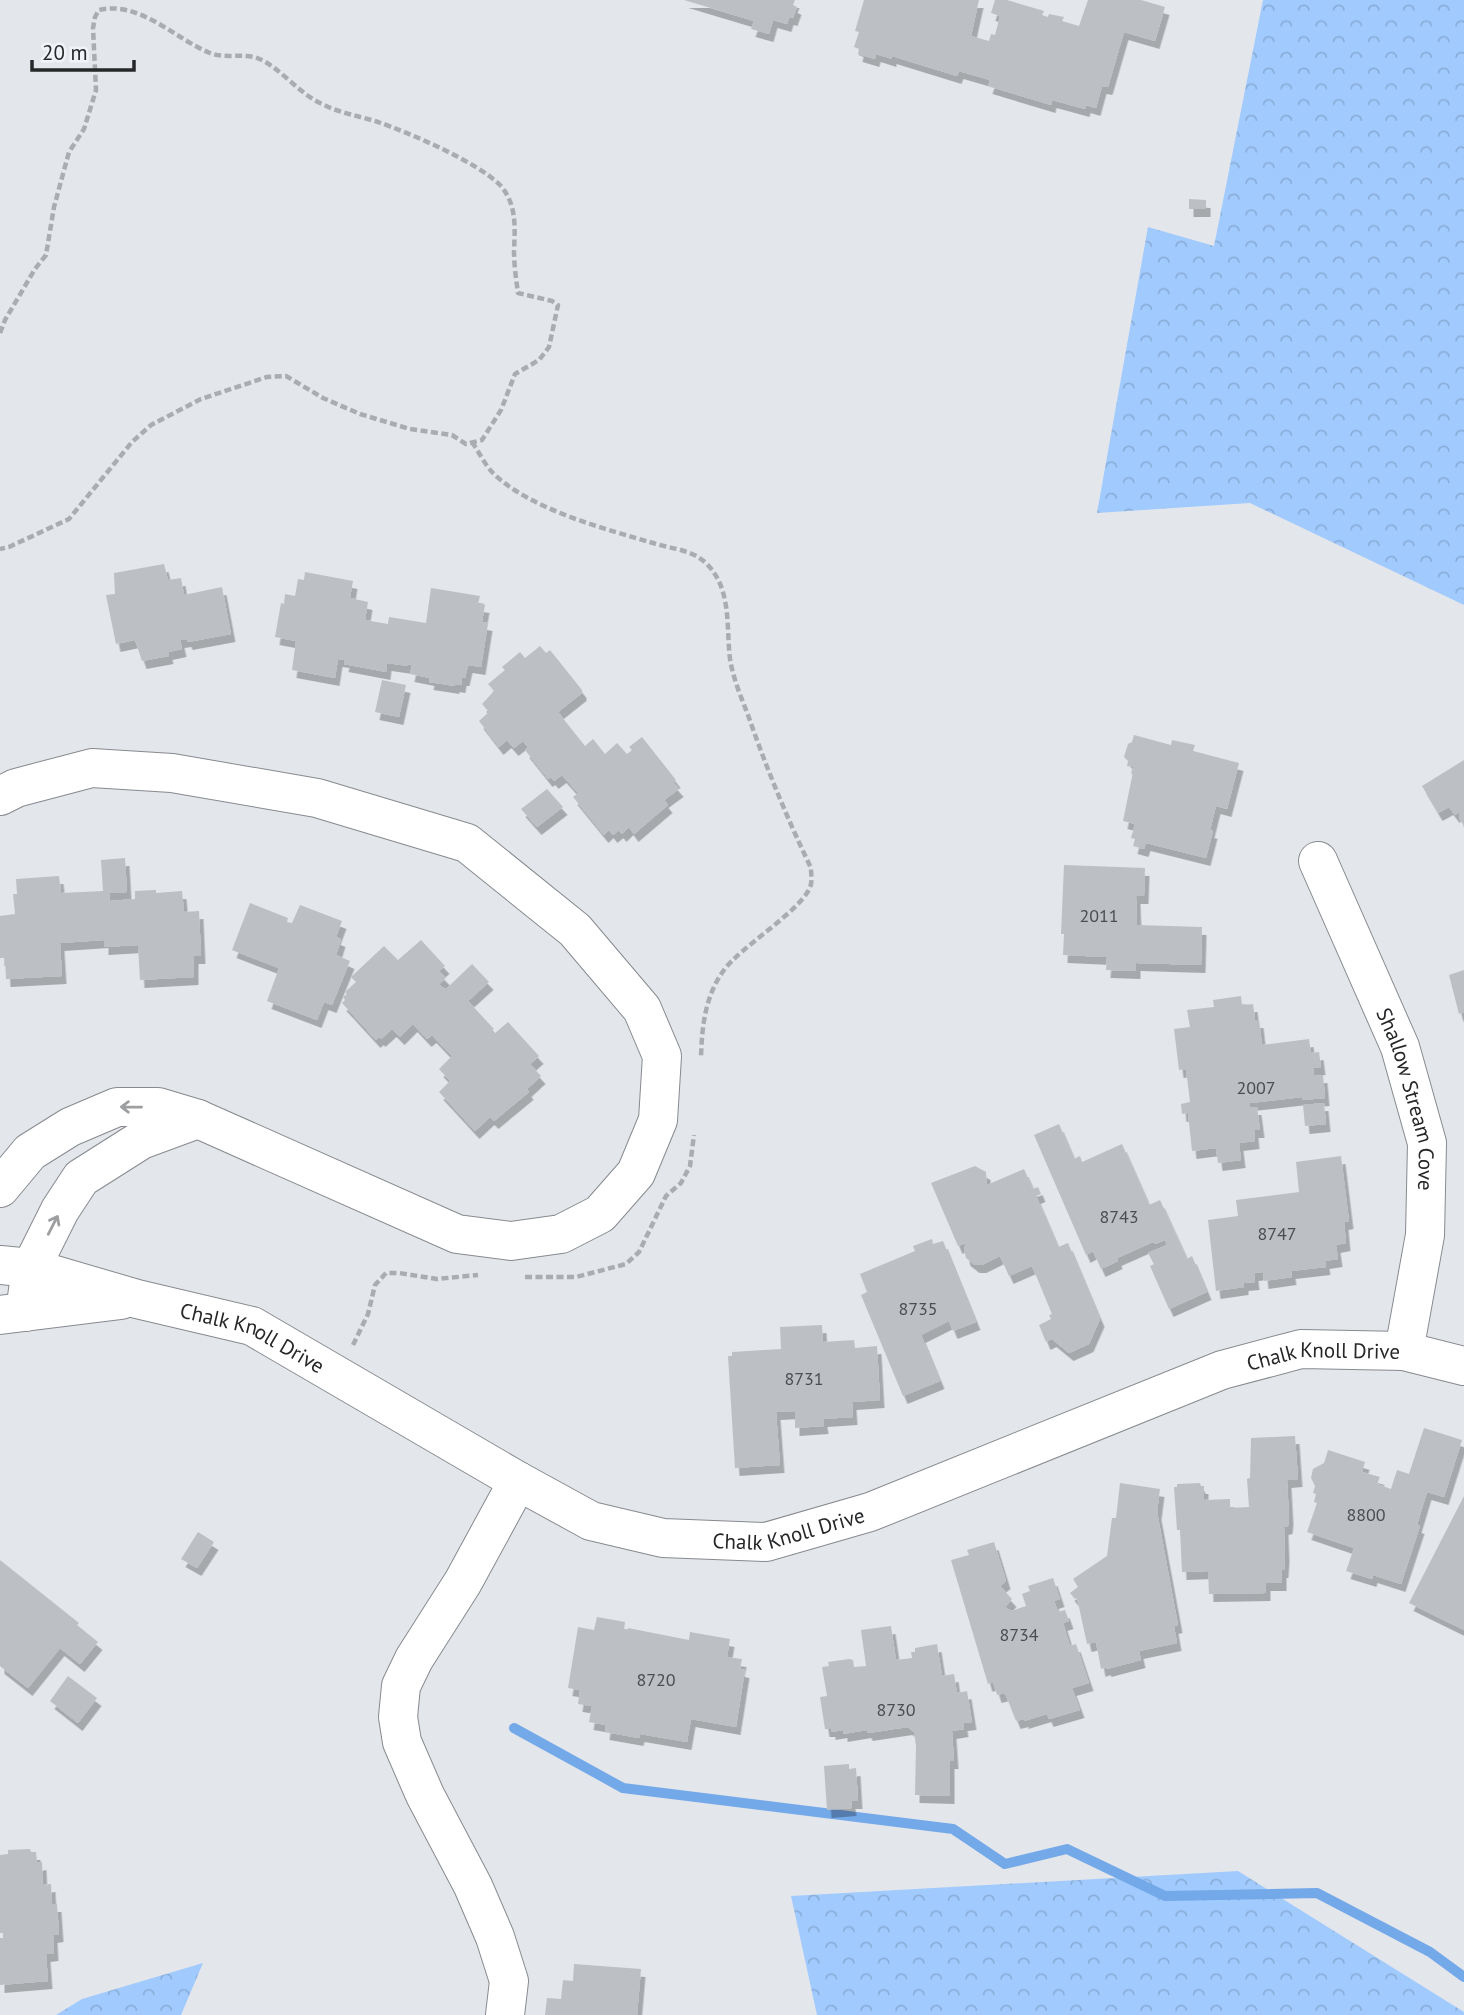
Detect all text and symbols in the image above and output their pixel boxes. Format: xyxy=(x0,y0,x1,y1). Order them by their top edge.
scale bar xyxy=(32,28,133,72)
text: 20 m xyxy=(42,39,88,66)
house number: 2011 xyxy=(1079,904,1119,927)
street label: Shallow Stream Cove xyxy=(1371,1003,1441,1191)
house number: 2007 xyxy=(1236,1076,1276,1099)
one-way arrow xyxy=(120,1100,143,1114)
house number: 8743 xyxy=(1099,1205,1139,1228)
one-way arrow xyxy=(46,1215,60,1236)
house number: 8747 xyxy=(1257,1222,1297,1245)
street label: Chalk Knoll Drive xyxy=(178,1296,330,1379)
house number: 8735 xyxy=(898,1297,938,1320)
street label: Chalk Knoll Drive xyxy=(1243,1335,1400,1376)
house number: 8731 xyxy=(784,1367,824,1390)
street label: Chalk Knoll Drive xyxy=(712,1501,867,1556)
house number: 8800 xyxy=(1346,1503,1386,1526)
house number: 8734 xyxy=(999,1623,1039,1646)
house number: 8720 xyxy=(636,1668,676,1691)
house number: 8730 xyxy=(876,1698,916,1721)

